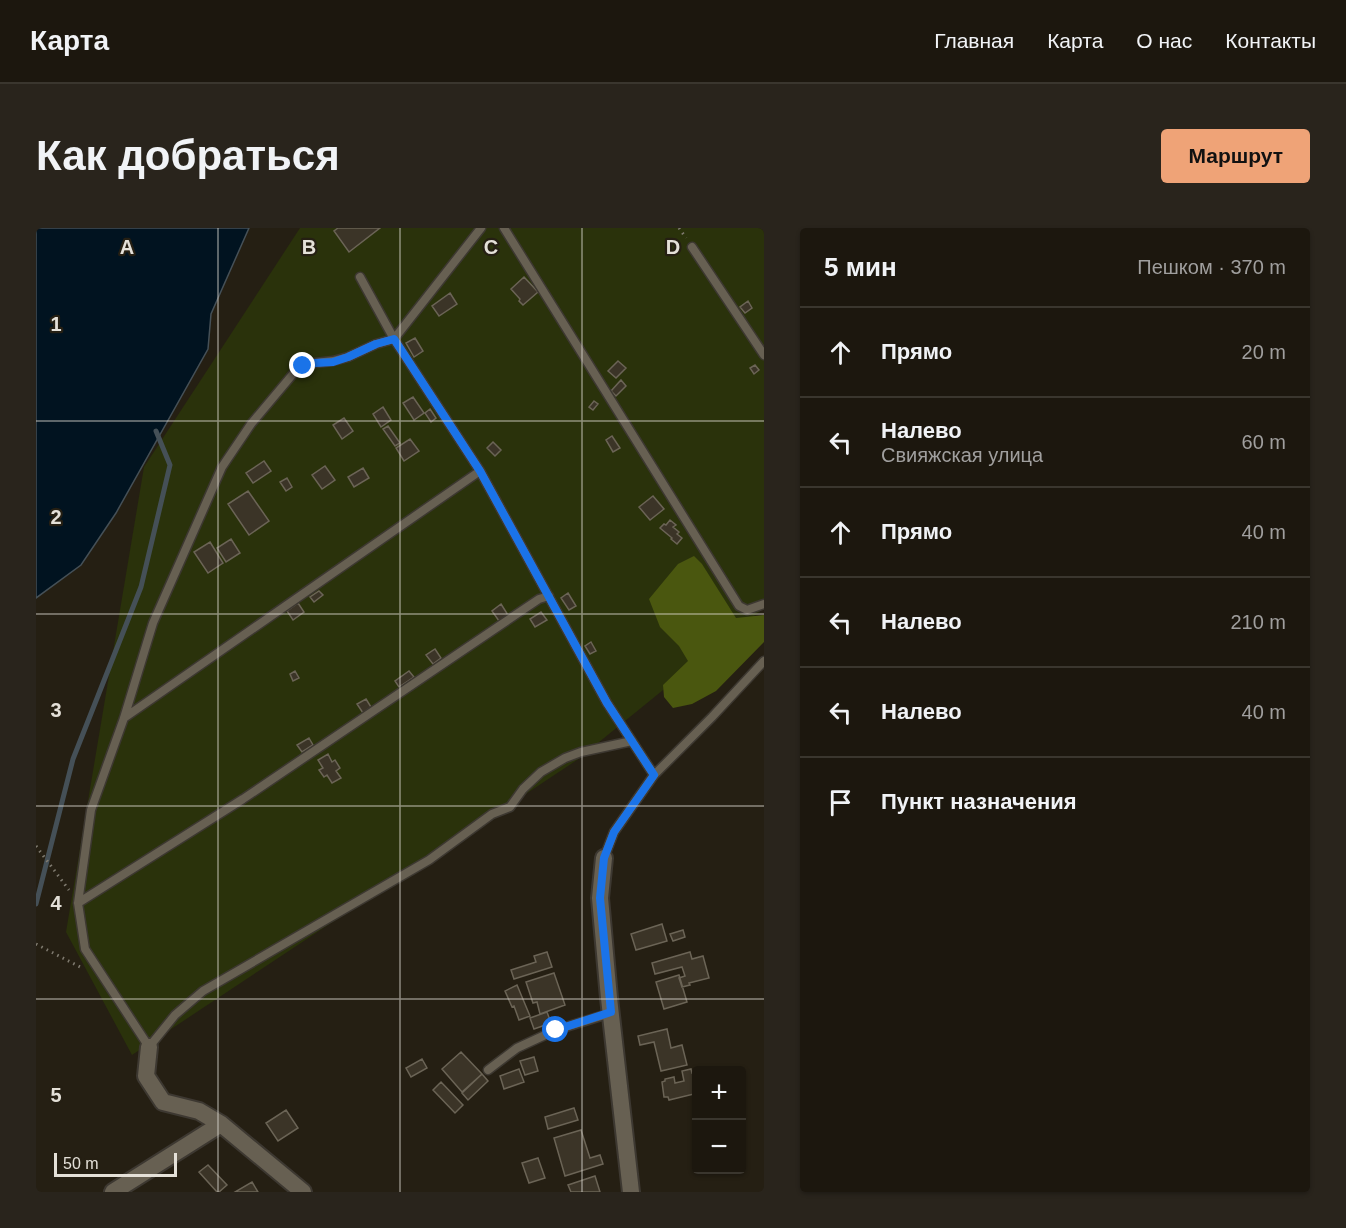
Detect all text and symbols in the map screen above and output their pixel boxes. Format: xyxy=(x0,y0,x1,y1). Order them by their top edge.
text: Карта xyxy=(30,25,109,56)
text: Главная xyxy=(934,29,1014,52)
text: Карта xyxy=(1047,29,1103,52)
text: О нас xyxy=(1136,29,1192,52)
text: Контакты xyxy=(1225,29,1316,52)
button: Маршрут xyxy=(1161,129,1310,183)
text: Как добраться xyxy=(36,132,340,179)
text: A xyxy=(120,236,134,258)
text: B xyxy=(302,236,316,258)
text: C xyxy=(484,236,498,258)
text: D xyxy=(666,236,680,258)
text: 5 мин xyxy=(824,252,897,282)
text: Пешком · 370 m xyxy=(1137,256,1286,278)
text: 1 xyxy=(50,313,62,335)
icon: ahead xyxy=(824,336,857,369)
text: Прямо xyxy=(881,339,952,364)
text: 20 m xyxy=(1242,341,1286,363)
route end xyxy=(289,352,315,378)
text: Налево xyxy=(881,418,962,443)
icon: left xyxy=(824,426,857,459)
text: 60 m xyxy=(1242,431,1286,453)
text: Свияжская улица xyxy=(881,444,1043,466)
text: 2 xyxy=(50,506,62,528)
icon: ahead xyxy=(824,516,857,549)
text: Прямо xyxy=(881,519,952,544)
text: 40 m xyxy=(1242,521,1286,543)
icon: left xyxy=(824,606,857,639)
text: Налево xyxy=(881,609,962,634)
text: 210 m xyxy=(1230,611,1286,633)
icon: left xyxy=(824,696,857,729)
text: 3 xyxy=(50,699,62,721)
text: Налево xyxy=(881,699,962,724)
text: 40 m xyxy=(1242,701,1286,723)
icon: arrive xyxy=(824,786,857,819)
text: Пункт назначения xyxy=(881,789,1077,814)
text: 4 xyxy=(50,892,62,914)
route start xyxy=(542,1016,568,1042)
map controls xyxy=(692,1066,746,1174)
button: + xyxy=(692,1066,746,1120)
text: 5 xyxy=(50,1084,62,1106)
button: − xyxy=(692,1120,746,1174)
scale bar xyxy=(54,1150,177,1178)
text: 50 m xyxy=(63,1155,99,1172)

